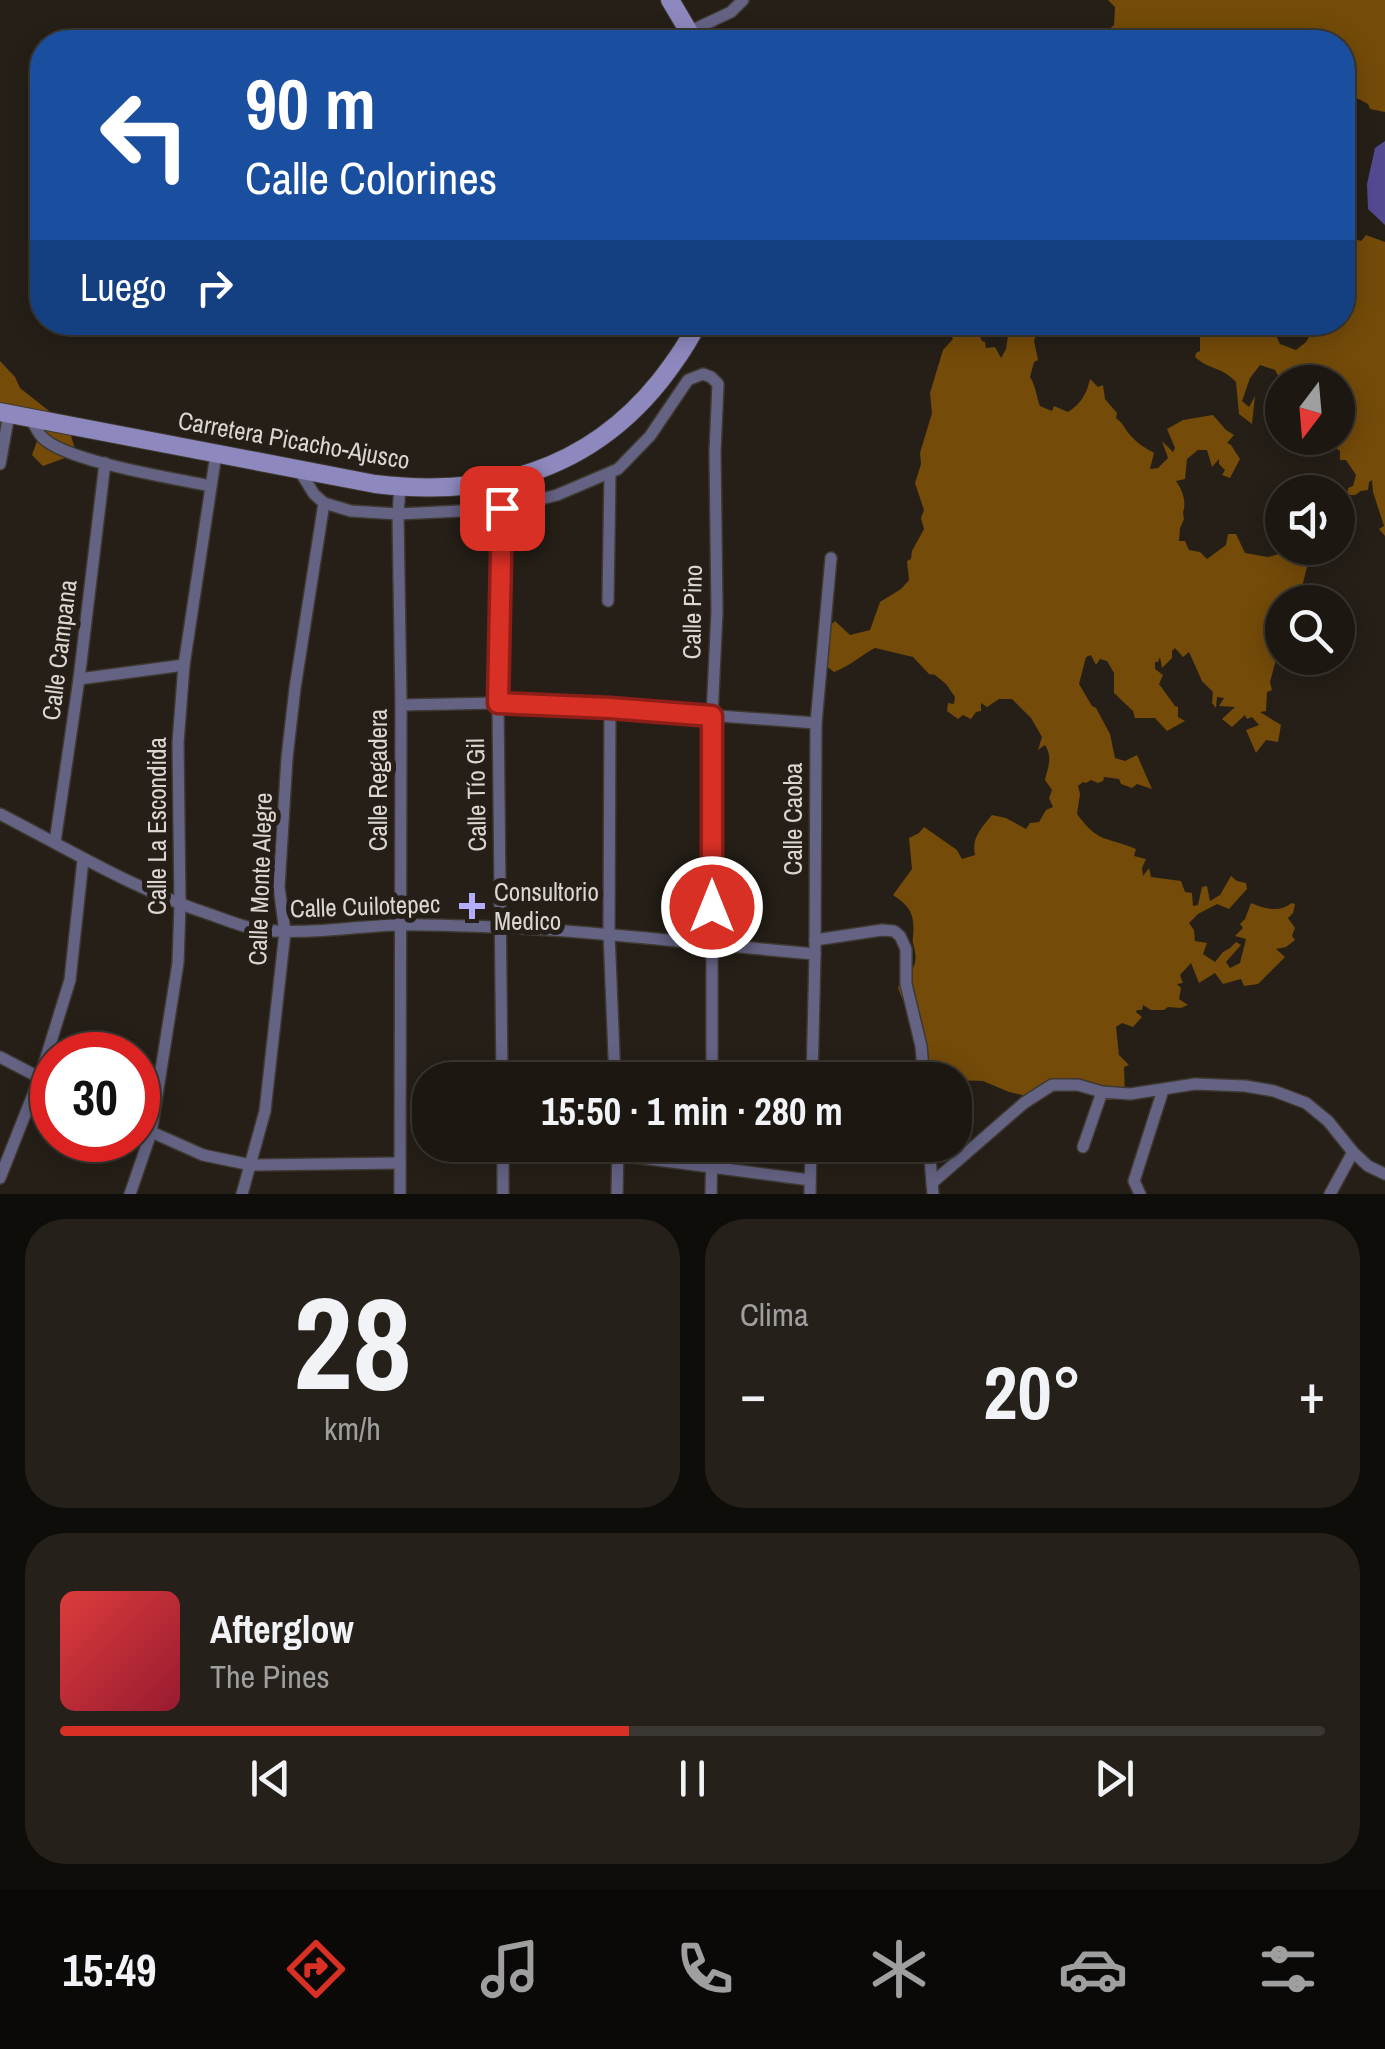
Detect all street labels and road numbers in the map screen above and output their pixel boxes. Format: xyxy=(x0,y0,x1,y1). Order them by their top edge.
street label: Carretera Picacho-Ajusco xyxy=(175,403,413,477)
street label: Calle Pino xyxy=(674,564,710,660)
street label: Calle Campana xyxy=(34,577,85,722)
street label: Calle Regadera xyxy=(361,708,395,851)
street label: Calle La Escondida xyxy=(140,737,174,915)
street label: Calle Tío Gil xyxy=(458,738,494,852)
street label: Calle Caoba xyxy=(776,762,810,875)
street label: Calle Monte Alegre xyxy=(240,792,280,966)
street label: Calle Cuilotepec xyxy=(289,886,441,926)

